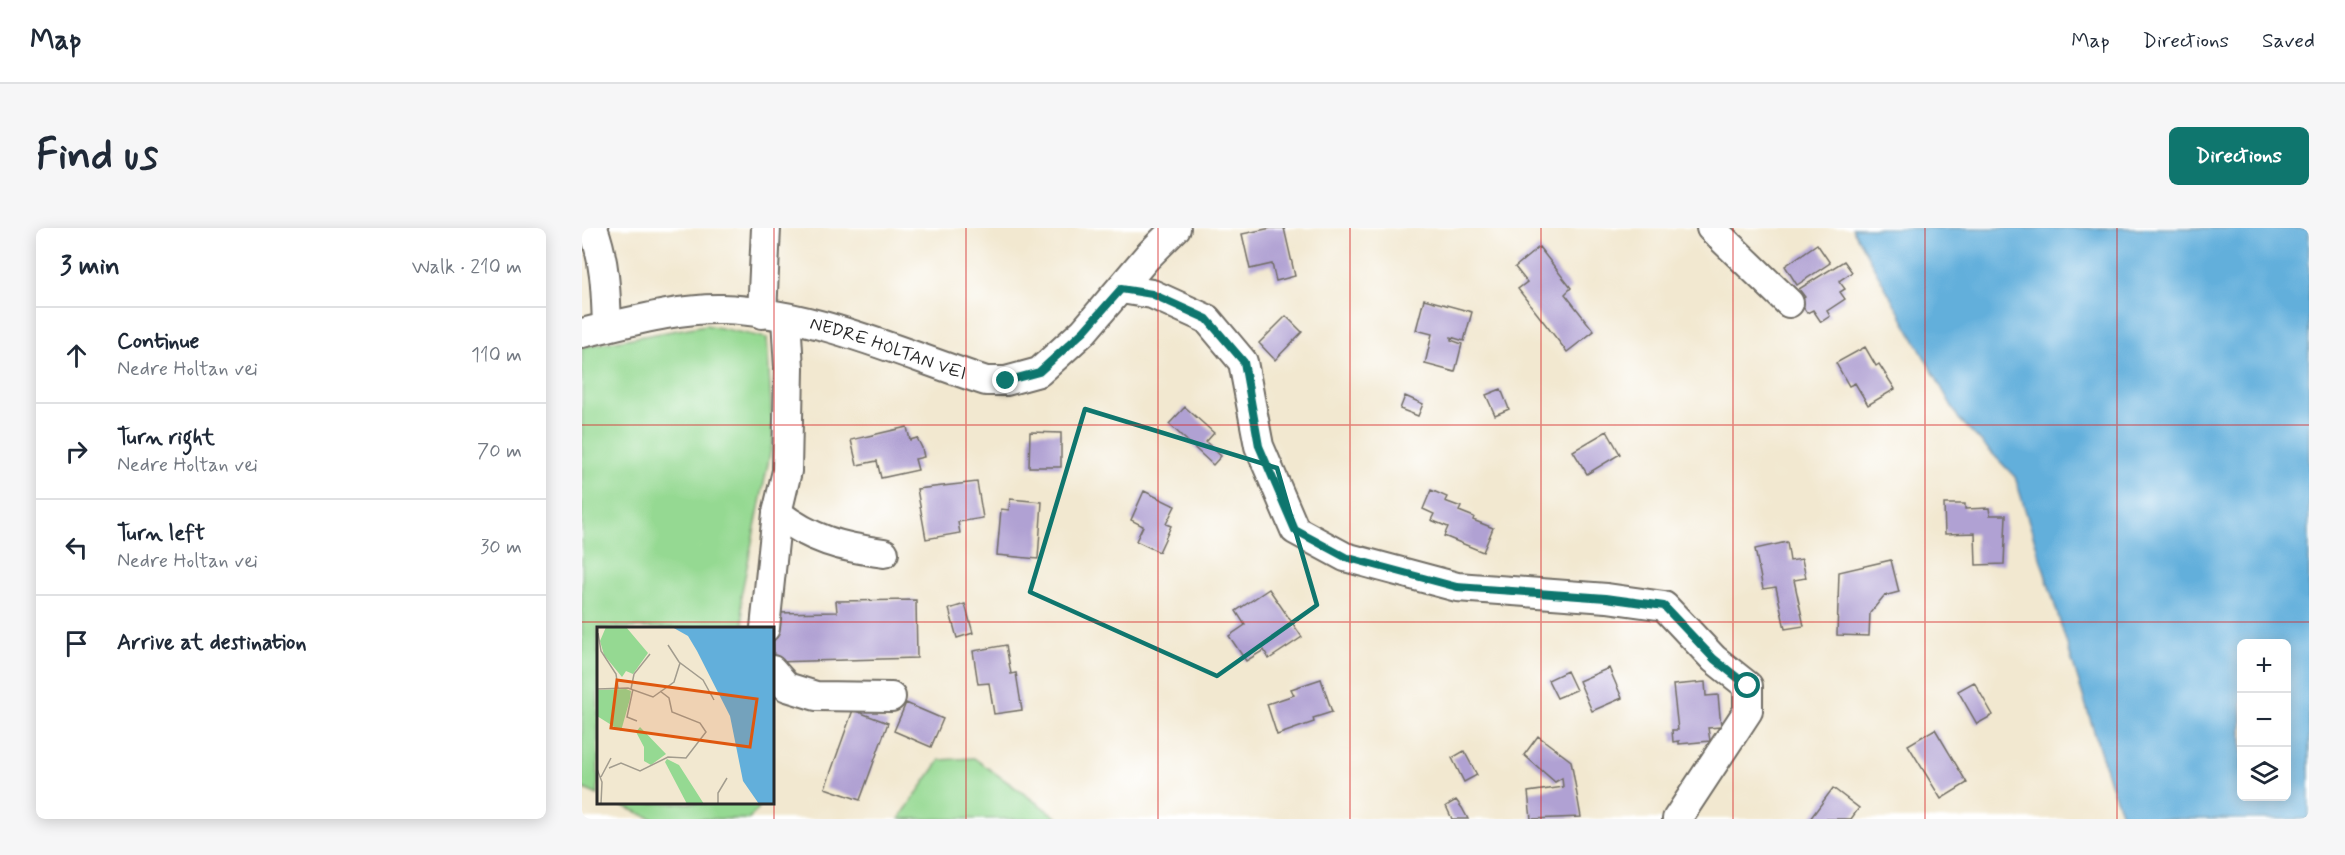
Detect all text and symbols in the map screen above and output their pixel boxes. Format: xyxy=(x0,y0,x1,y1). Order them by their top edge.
text: Map xyxy=(30,23,81,60)
text: Map xyxy=(2071,27,2110,55)
text: Directions xyxy=(2143,27,2229,55)
text: Saved xyxy=(2262,27,2315,55)
button: Directions xyxy=(2169,127,2309,185)
text: Find us xyxy=(36,129,158,184)
text: 3 min xyxy=(60,250,120,284)
text: Walk · 210 m xyxy=(412,254,522,281)
street label: NEDRE HOLTAN VEI xyxy=(807,312,969,386)
text: Continue xyxy=(117,328,199,356)
icon: ahead xyxy=(60,339,93,372)
text: 110 m xyxy=(471,342,522,369)
text: Nedre Holtan vei xyxy=(117,356,258,383)
route end xyxy=(992,367,1018,393)
text: Turn right xyxy=(117,424,215,452)
icon: right xyxy=(60,435,93,468)
text: 70 m xyxy=(477,438,522,465)
text: Nedre Holtan vei xyxy=(117,452,258,479)
text: Turn left xyxy=(117,520,205,548)
icon: left xyxy=(60,531,93,564)
text: 30 m xyxy=(480,534,522,561)
text: Nedre Holtan vei xyxy=(117,548,258,575)
icon: arrive xyxy=(60,627,93,660)
inset map xyxy=(597,627,774,804)
text: Arrive at destination xyxy=(117,629,307,657)
map controls xyxy=(2237,639,2291,801)
button: + xyxy=(2237,639,2291,693)
route start xyxy=(1734,672,1760,698)
button: − xyxy=(2237,693,2291,747)
button: layers xyxy=(2237,747,2291,801)

